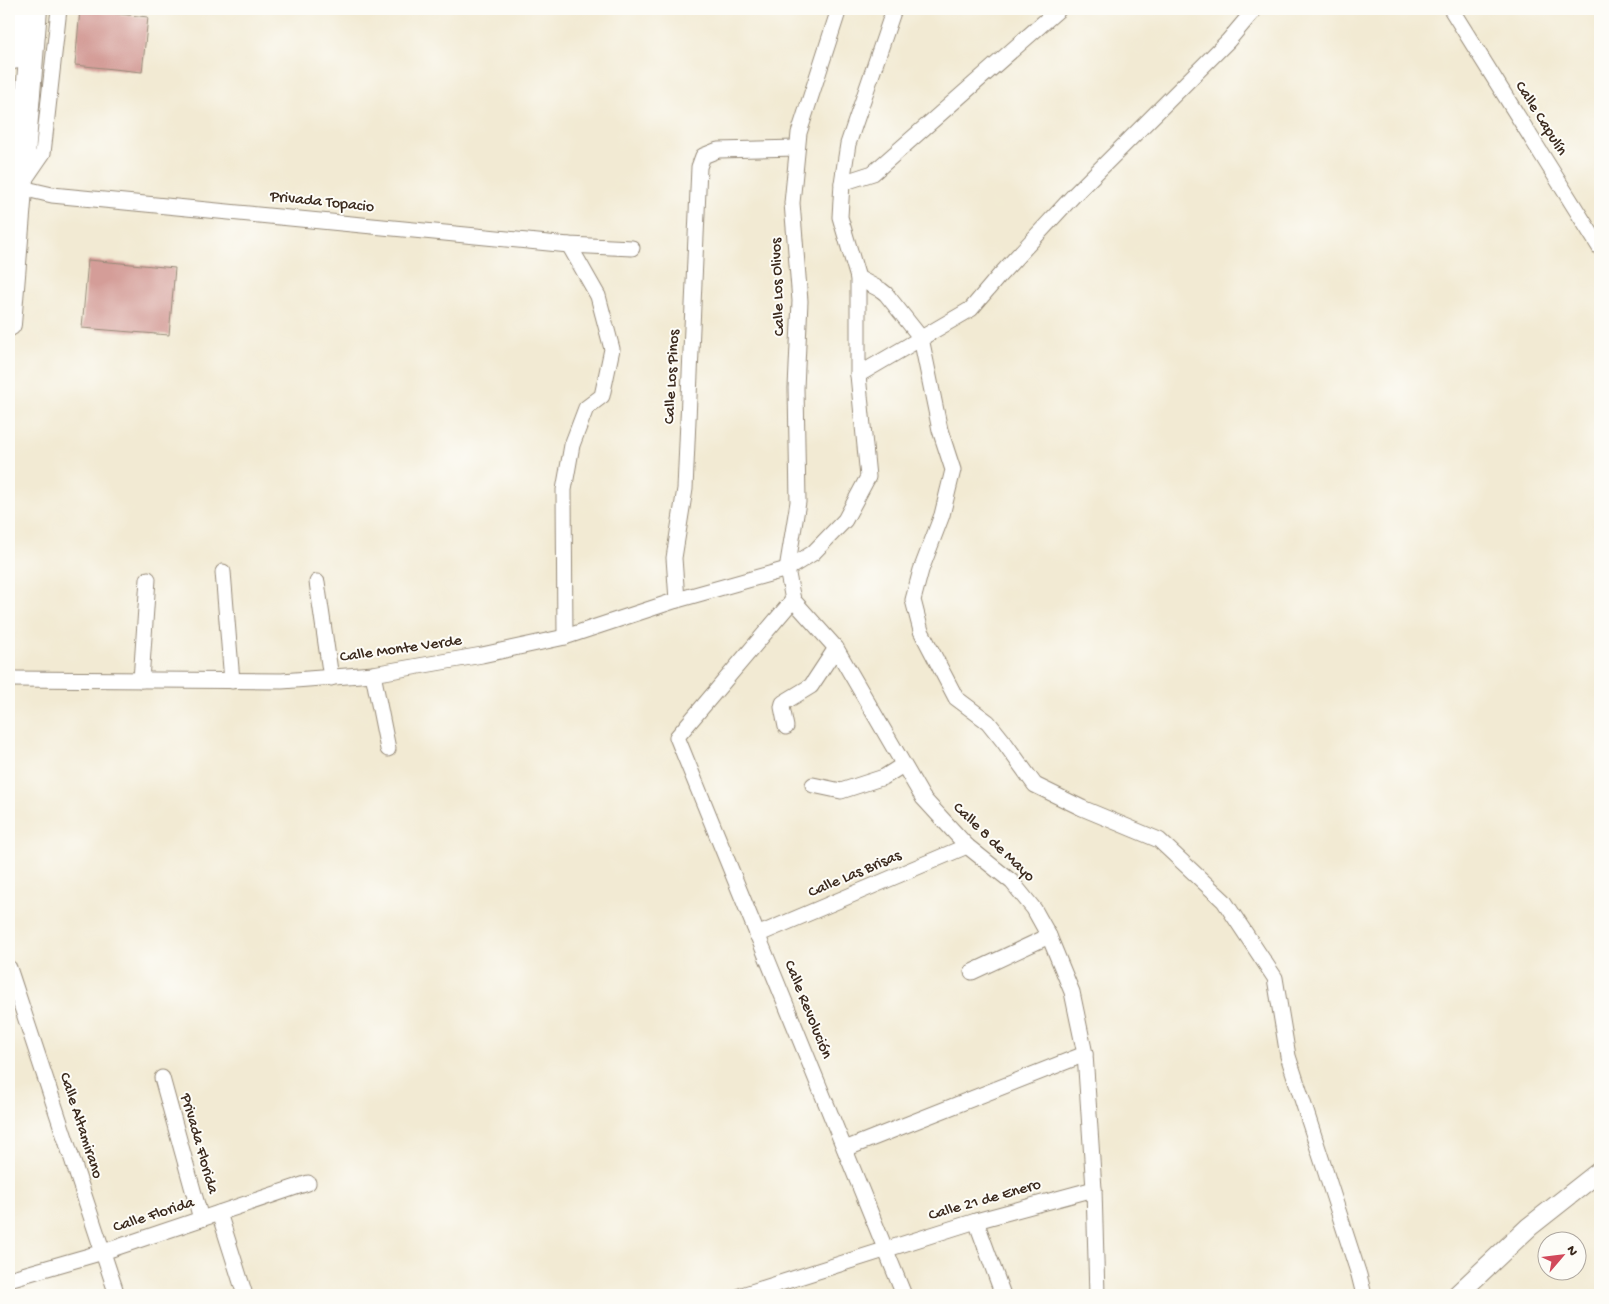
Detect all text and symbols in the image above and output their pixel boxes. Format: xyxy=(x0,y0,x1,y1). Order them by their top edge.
street label: Calle Capulín xyxy=(1510,78,1571,160)
street label: Privada Topacio xyxy=(268,188,375,218)
street label: Calle Los Olivos xyxy=(768,236,790,336)
street label: Calle Los Pinos xyxy=(661,328,685,425)
street label: Calle Monte Verde xyxy=(339,632,464,668)
street label: Calle 8 de Mayo xyxy=(948,799,1038,887)
street label: Calle Las Brisas xyxy=(806,846,905,903)
street label: Calle Revolución xyxy=(779,958,836,1062)
street label: Calle Altamirano xyxy=(54,1071,106,1181)
street label: Privada Florida xyxy=(174,1091,222,1197)
street label: Calle 21 de Enero xyxy=(927,1176,1043,1226)
street label: Calle Florida xyxy=(111,1194,198,1238)
north arrow xyxy=(1536,1232,1586,1282)
text: N xyxy=(1562,1243,1581,1259)

